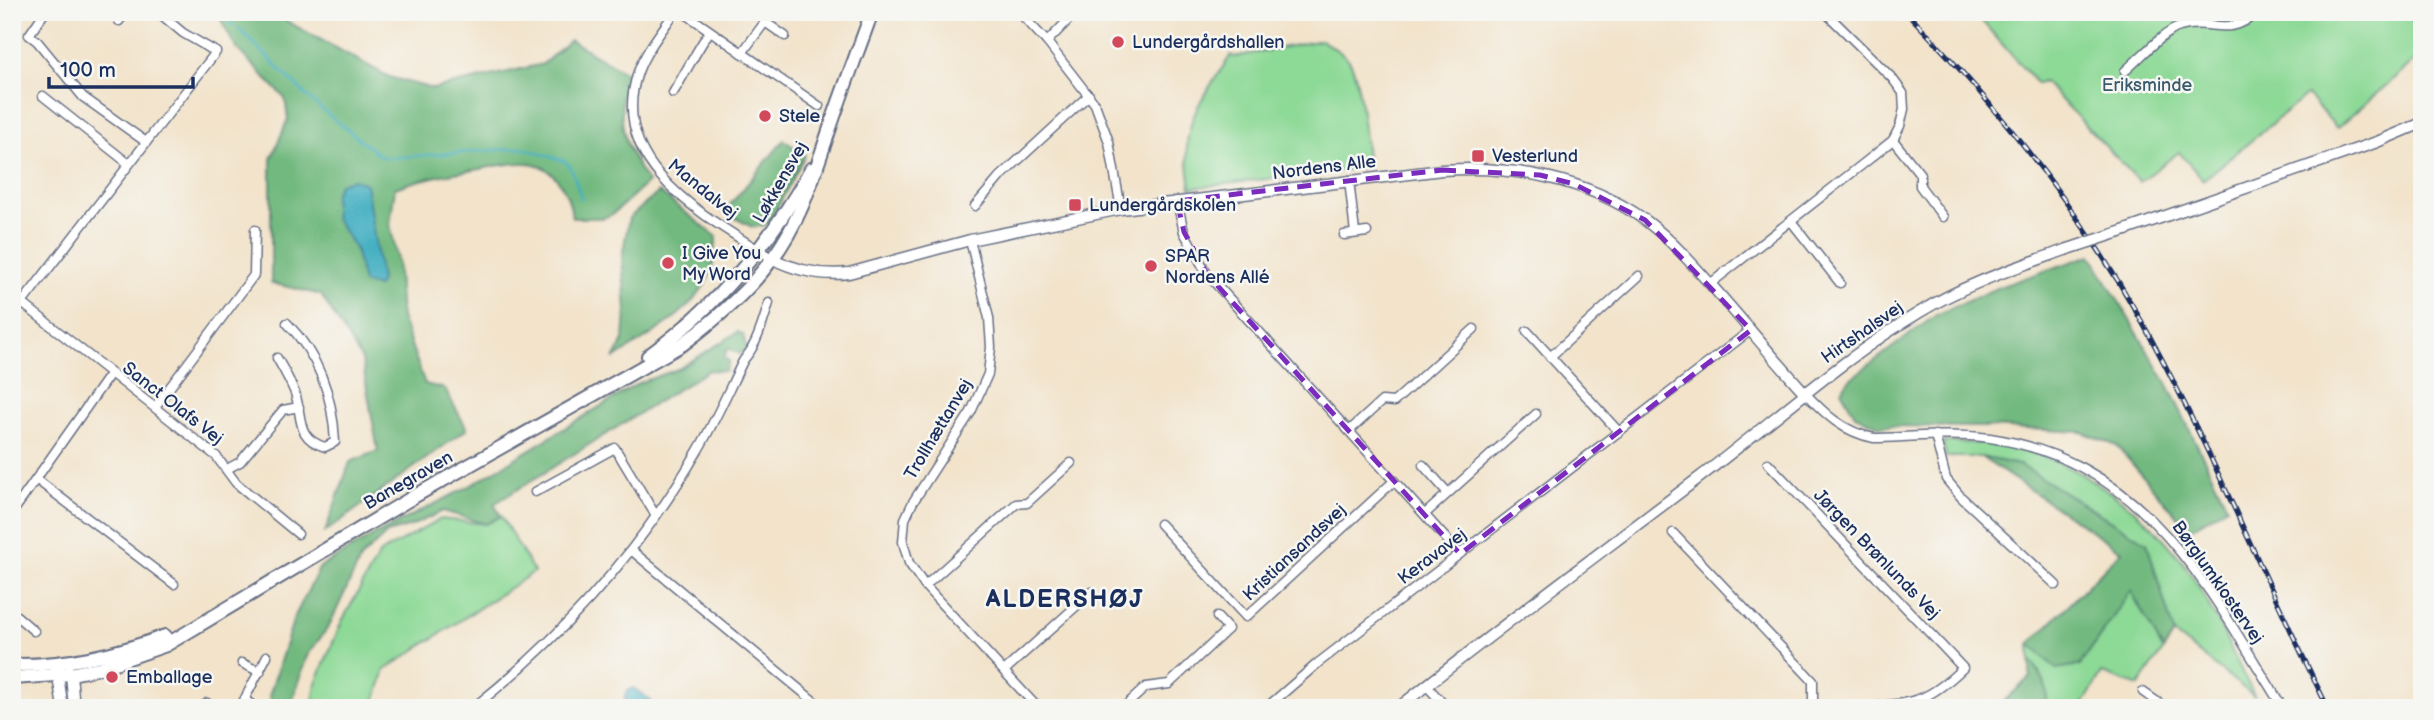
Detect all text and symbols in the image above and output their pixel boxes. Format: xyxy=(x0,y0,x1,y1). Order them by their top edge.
place label: Lundergårdshallen xyxy=(1132,32,1285,53)
marker: Lundergårdshallen xyxy=(1110,34,1126,50)
scale bar xyxy=(49,46,192,90)
text: 100 m xyxy=(60,58,116,83)
park label: Eriksminde xyxy=(2102,75,2193,96)
place label: Stele xyxy=(779,106,820,127)
marker: Stele xyxy=(757,108,773,124)
street label: Løkkensvej xyxy=(749,138,812,227)
place label: Vesterlund xyxy=(1492,146,1578,167)
marker: Vesterlund xyxy=(1470,148,1486,164)
street label: Nordens Alle xyxy=(1271,151,1377,184)
street label: Mandalvej xyxy=(664,155,742,224)
place label: Lundergårdskolen xyxy=(1089,195,1236,216)
marker: Lundergårdskolen xyxy=(1067,197,1083,213)
place label: I Give You My Word xyxy=(682,243,761,285)
place label: SPAR Nordens Allé xyxy=(1165,246,1270,288)
marker: I Give You My Word xyxy=(660,255,676,271)
marker: SPAR Nordens Allé xyxy=(1143,258,1159,274)
street label: Hirtshalsvej xyxy=(1817,297,1907,368)
street label: Sanct Olafs Vej xyxy=(118,358,227,449)
street label: Trollhættanvej xyxy=(900,375,977,483)
street label: Banegraven xyxy=(360,447,457,514)
street label: Jørgen Brønlunds Vej xyxy=(1809,485,1944,624)
street label: Kristiansandsvej xyxy=(1238,499,1350,605)
street label: Børglumklostervej xyxy=(2167,517,2268,648)
street label: Keravavej xyxy=(1394,524,1471,589)
district label: ALDERSHØJ xyxy=(985,585,1144,614)
place label: Emballage xyxy=(126,667,213,688)
marker: Emballage xyxy=(104,669,120,685)

